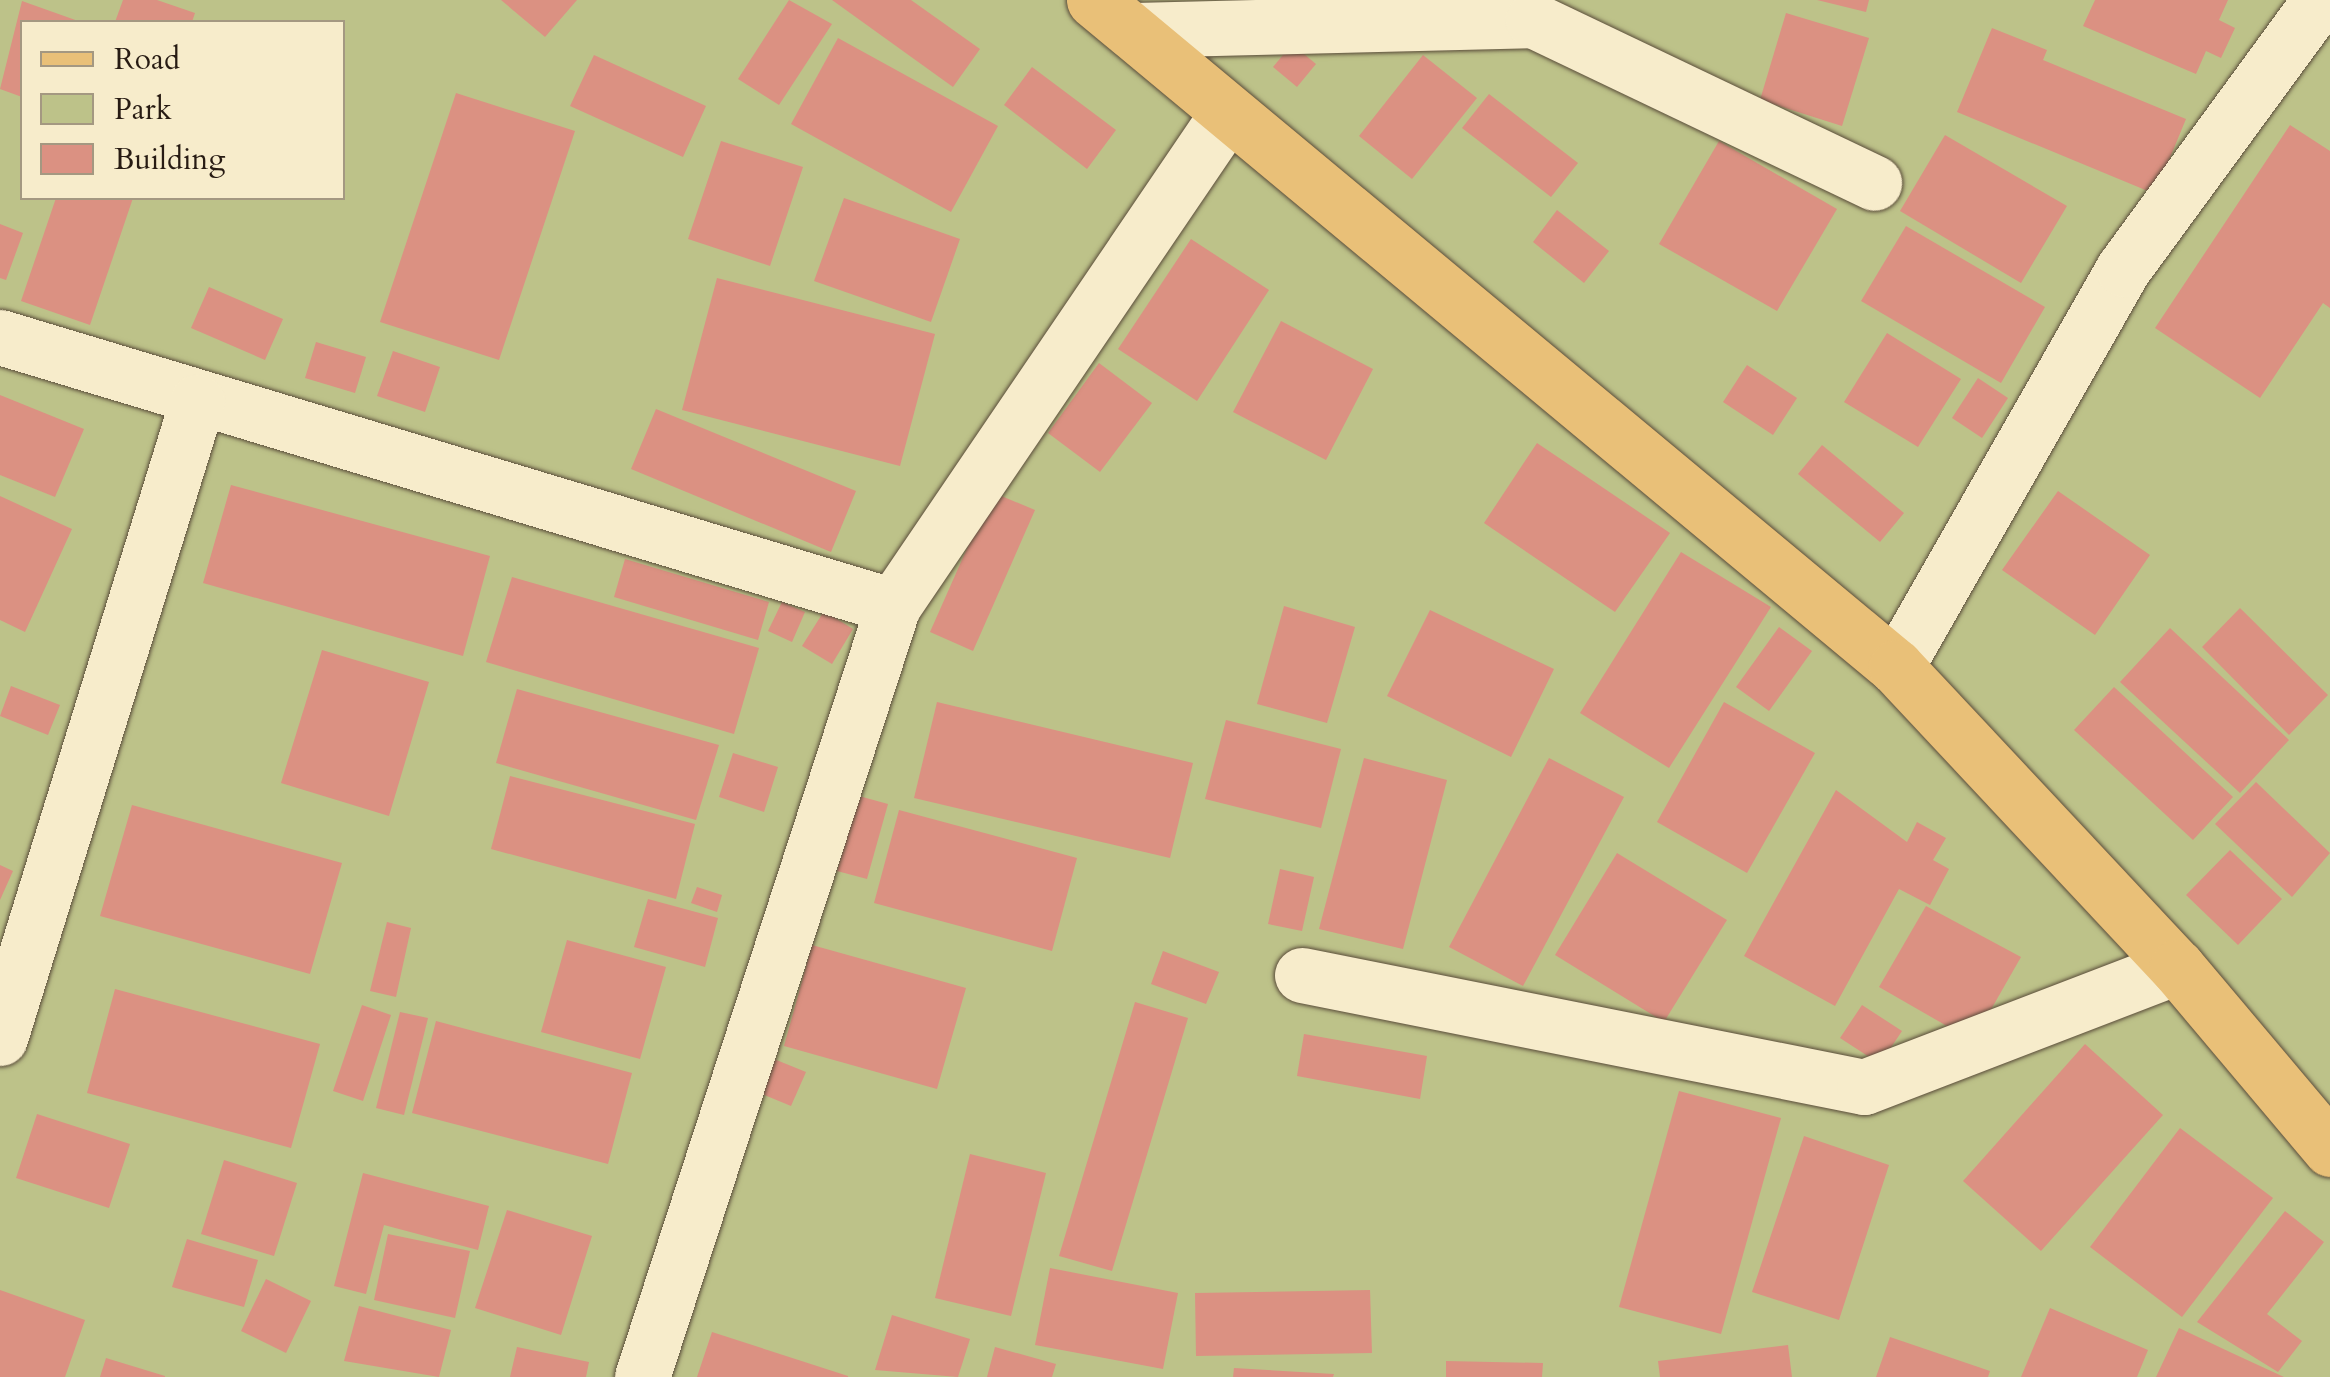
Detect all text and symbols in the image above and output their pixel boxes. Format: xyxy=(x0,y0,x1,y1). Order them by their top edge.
legend xyxy=(20,20,345,200)
text: Road xyxy=(114,39,180,80)
text: Park xyxy=(114,89,172,130)
text: Building xyxy=(114,139,225,180)

